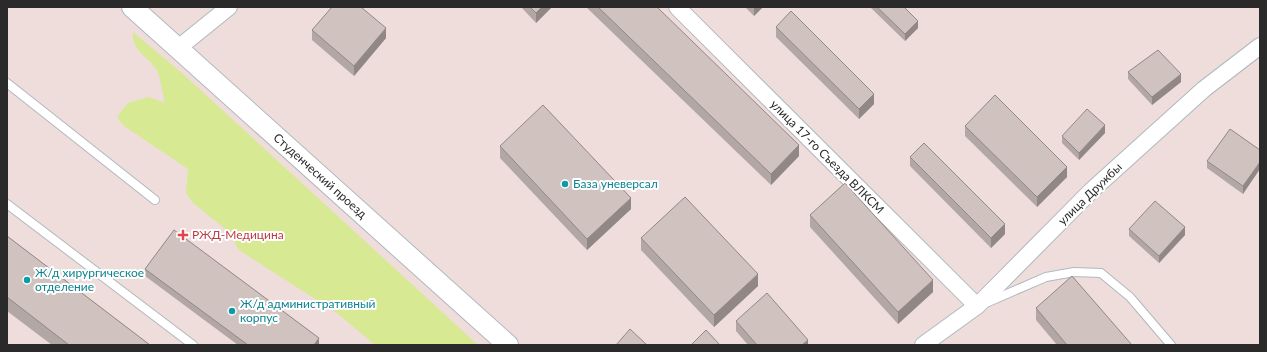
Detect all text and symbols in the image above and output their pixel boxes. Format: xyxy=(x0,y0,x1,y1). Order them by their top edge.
street label: улица 17-го Съезда ВЛКСМ xyxy=(767,97,887,217)
street label: Студенческий проезд xyxy=(271,130,371,222)
street label: улица Дружбы xyxy=(1055,159,1125,228)
place label: База уневерсал xyxy=(573,176,658,191)
marker: База уневерсал xyxy=(560,179,570,189)
place label: РЖД-Медицина xyxy=(192,227,284,242)
marker: РЖД-Медицина xyxy=(177,229,189,241)
place label: Ж/д хирургическое отделение xyxy=(35,265,144,294)
marker: Ж/д хирургическое отделение xyxy=(22,275,32,285)
place label: Ж/д административный корпус xyxy=(240,296,376,325)
marker: Ж/д административный корпус xyxy=(227,306,237,316)

